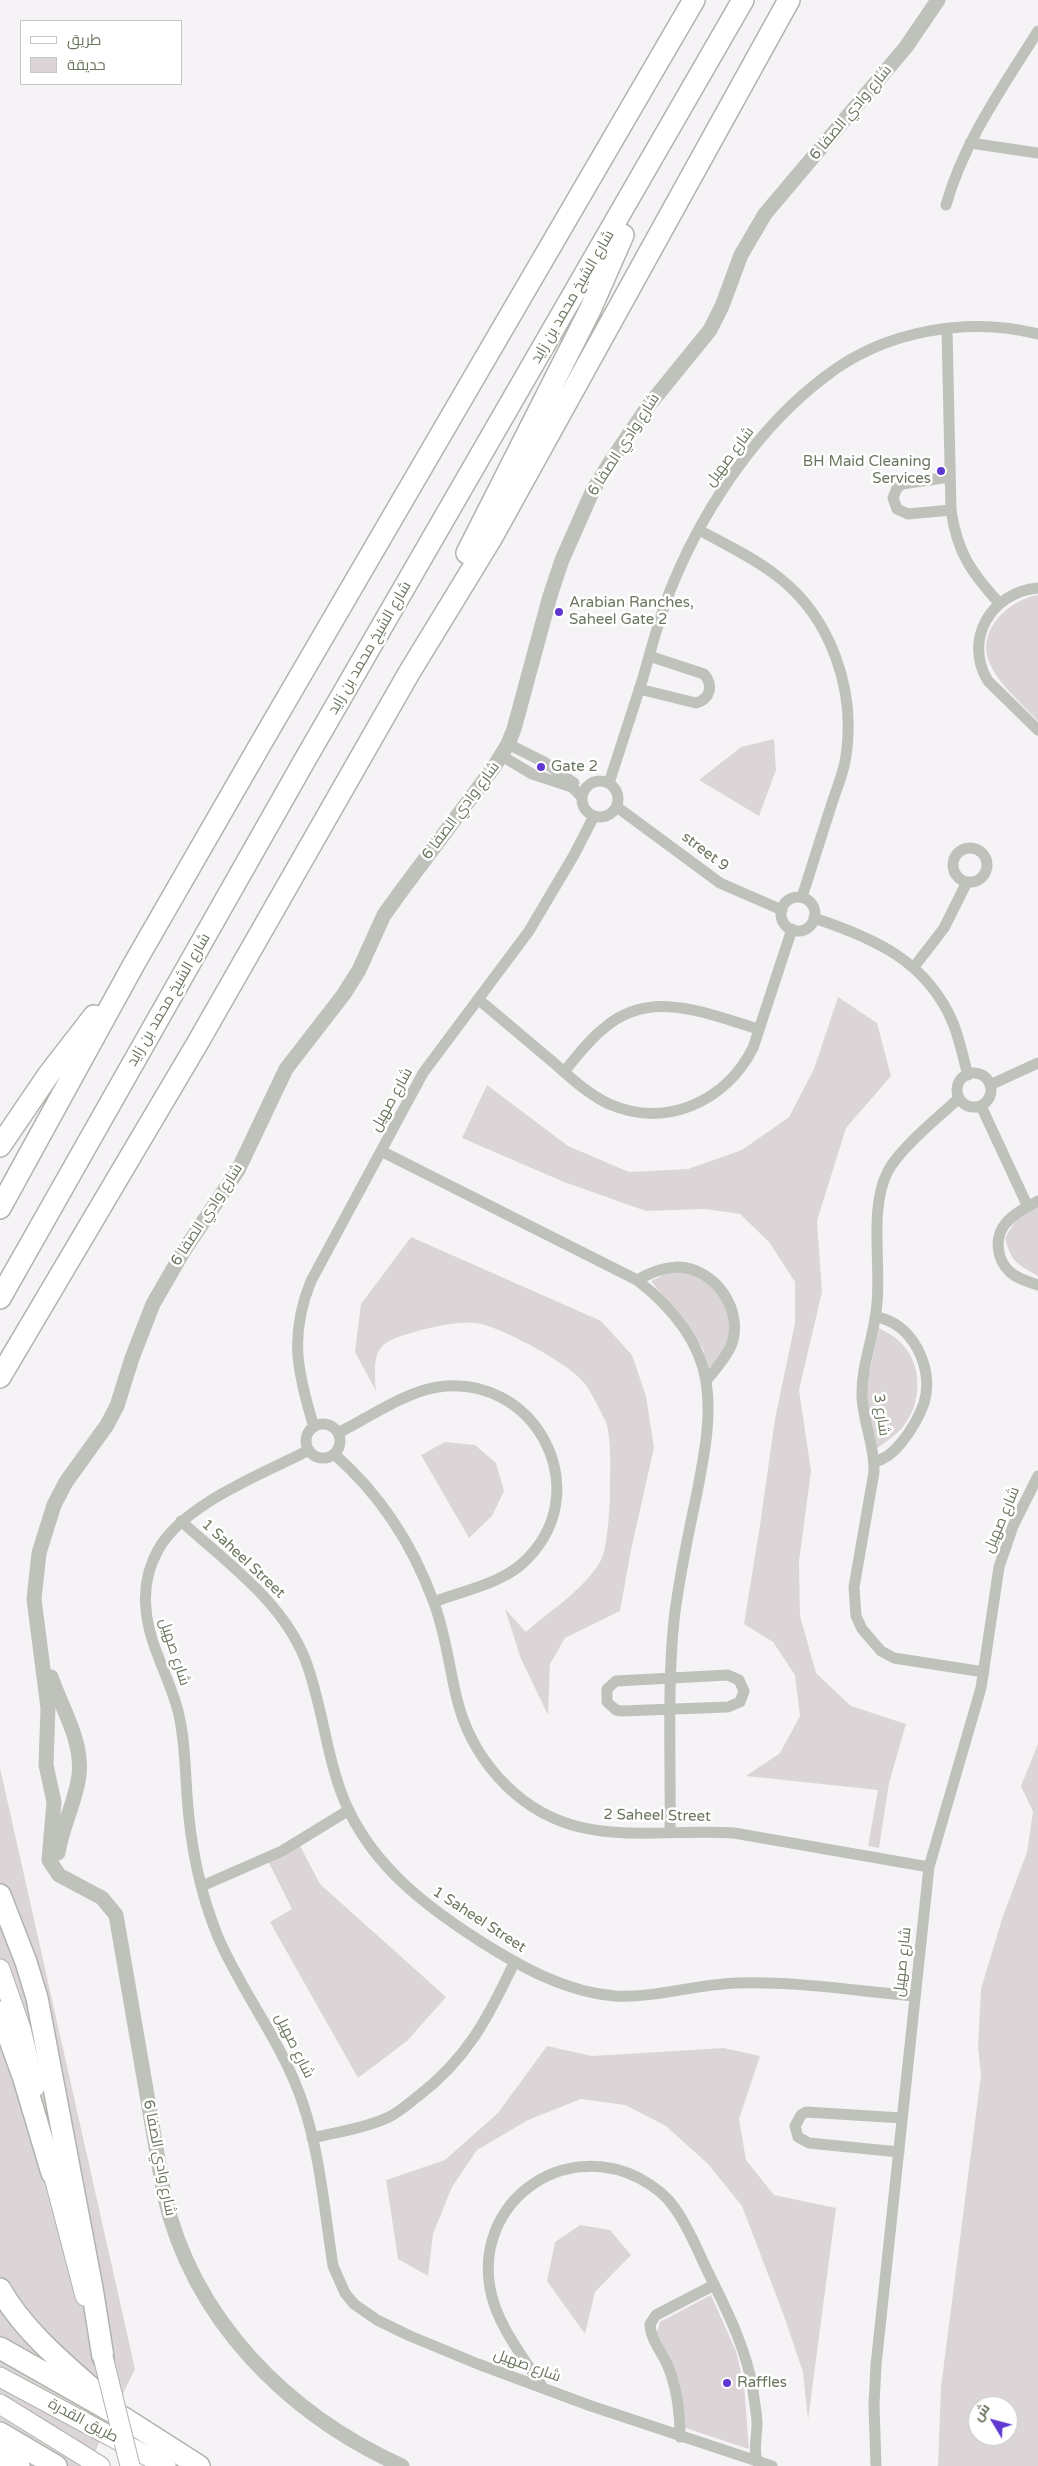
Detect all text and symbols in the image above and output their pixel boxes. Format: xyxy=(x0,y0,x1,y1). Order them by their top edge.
legend xyxy=(20,20,182,85)
text: طريق xyxy=(67,31,101,49)
text: حديقة xyxy=(67,56,106,74)
street label: شارع وادي الصفا 6 xyxy=(806,62,896,164)
street label: شارع الشيخ محمد بن زايد xyxy=(527,227,619,367)
street label: شارع وادي الصفا 6 xyxy=(584,391,664,499)
street label: شارع صهيل xyxy=(702,424,758,490)
place label: BH Maid Cleaning Services xyxy=(803,453,931,488)
marker: BH Maid Cleaning Services xyxy=(935,465,947,477)
street label: شارع الشيخ محمد بن زايد xyxy=(324,578,416,718)
place label: Arabian Ranches, Saheel Gate 2 xyxy=(569,594,694,629)
marker: Arabian Ranches, Saheel Gate 2 xyxy=(553,606,565,618)
street label: شارع وادي الصفا 6 xyxy=(418,758,504,864)
place label: Gate 2 xyxy=(551,758,598,776)
marker: Gate 2 xyxy=(535,761,547,773)
street label: street 9 xyxy=(678,828,732,876)
street label: شارع الشيخ محمد بن زايد xyxy=(123,930,215,1070)
street label: شارع صهيل xyxy=(367,1065,417,1135)
street label: شارع وادي الصفا 6 xyxy=(167,1161,247,1269)
street label: 3 شارع xyxy=(869,1393,893,1437)
street label: شارع صهيل xyxy=(980,1484,1024,1556)
street label: 1 Saheel Street xyxy=(198,1516,288,1602)
street label: شارع صهيل xyxy=(155,1616,193,1688)
street label: 2 Saheel Street xyxy=(603,1806,711,1826)
street label: 1 Saheel Street xyxy=(429,1883,529,1957)
street label: شارع صهيل xyxy=(890,1926,916,1998)
street label: شارع صهيل xyxy=(271,2011,317,2081)
street label: شارع وادي الصفا 6 xyxy=(139,2098,179,2218)
street label: شارع صهيل xyxy=(491,2346,563,2386)
place label: Raffles xyxy=(737,2374,787,2392)
marker: Raffles xyxy=(721,2377,733,2389)
street label: طريق القدرة xyxy=(45,2395,121,2447)
north arrow xyxy=(968,2396,1018,2446)
text: ش xyxy=(969,2400,994,2425)

